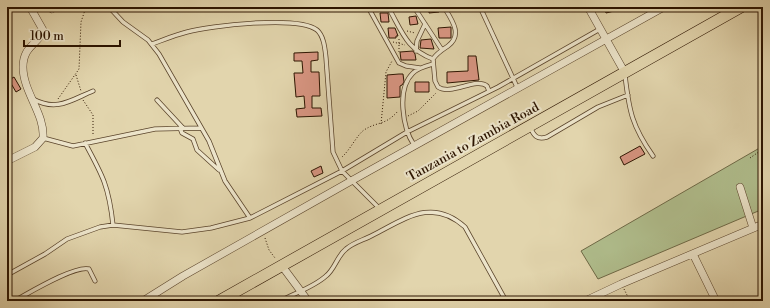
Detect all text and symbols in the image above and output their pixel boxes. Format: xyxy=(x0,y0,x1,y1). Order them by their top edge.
scale bar xyxy=(24,22,120,48)
text: 100 m xyxy=(30,29,64,44)
street label: Tanzania to Zambia Road xyxy=(404,99,542,185)

